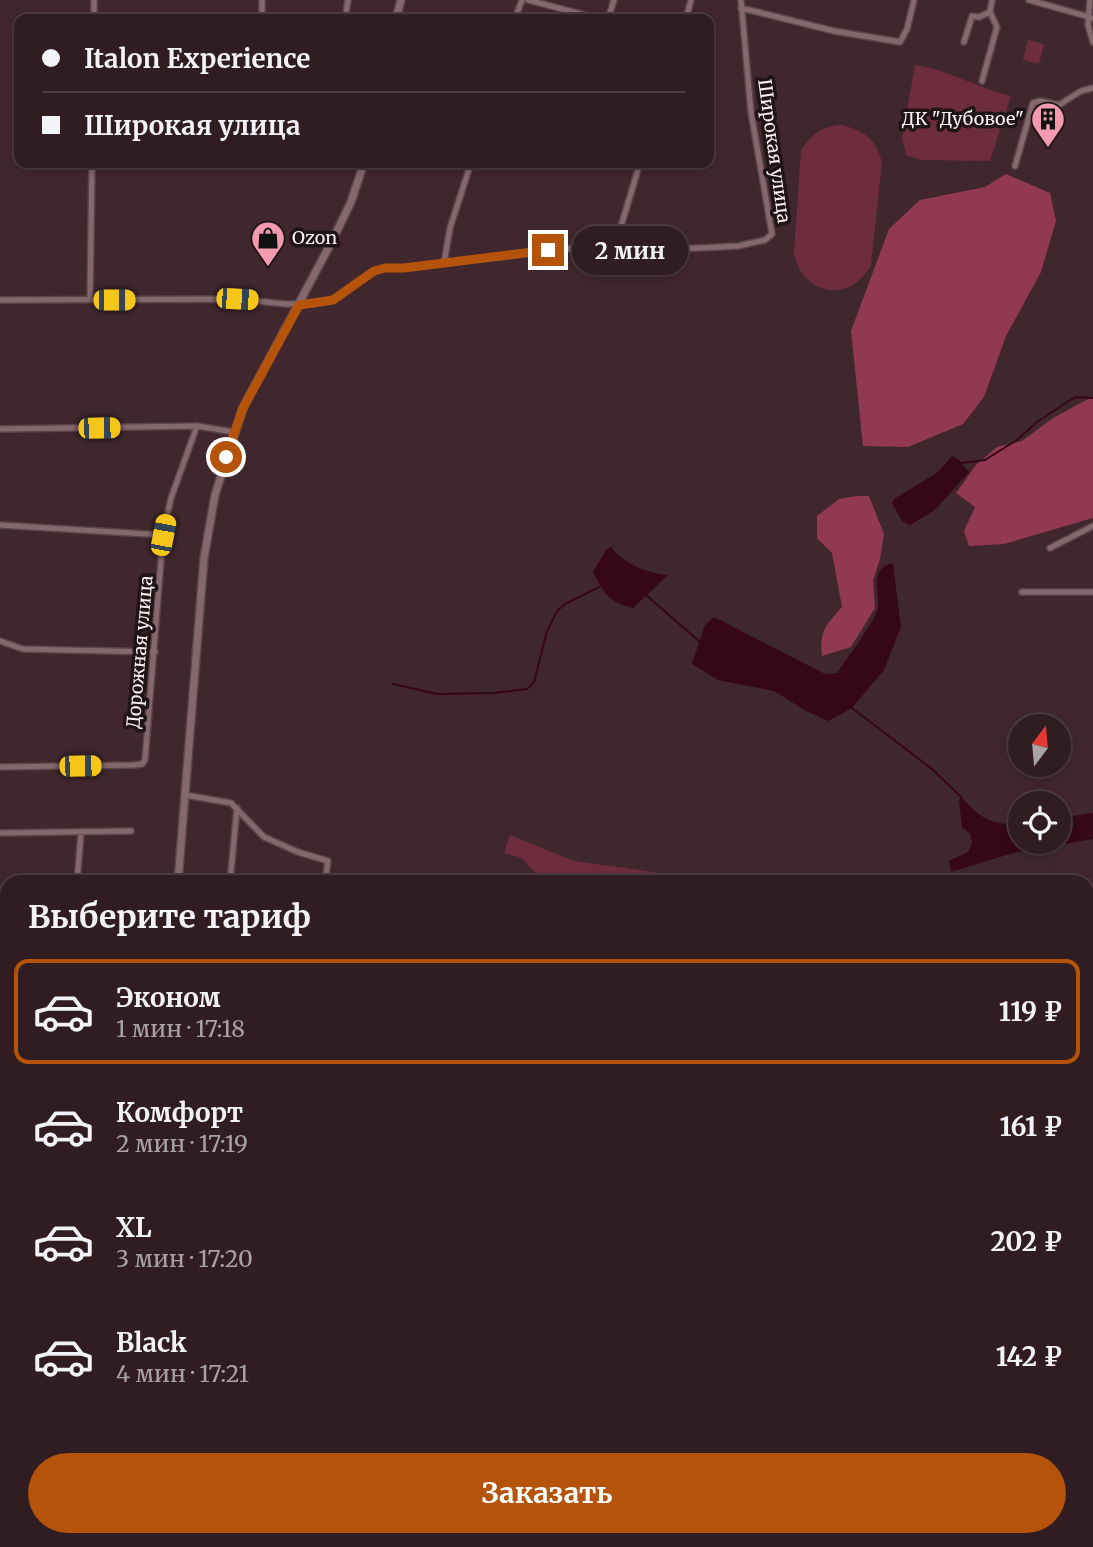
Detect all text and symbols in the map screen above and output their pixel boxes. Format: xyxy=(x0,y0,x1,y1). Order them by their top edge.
text: Italon Experience xyxy=(84,42,310,75)
street label: Широкая улица xyxy=(753,77,796,225)
building icon: ДК "Дубовое" xyxy=(1029,100,1067,149)
place label: ДК "Дубовое" xyxy=(902,107,1024,130)
text: Широкая улица xyxy=(84,109,300,142)
shop icon: Ozon xyxy=(249,219,287,268)
place label: Ozon xyxy=(292,226,337,249)
callout: 2 мин xyxy=(572,226,688,274)
route end xyxy=(532,234,564,266)
text: 2 мин xyxy=(595,236,665,265)
car xyxy=(216,287,259,311)
car xyxy=(94,290,136,311)
car xyxy=(78,417,121,439)
route start xyxy=(210,441,242,473)
car xyxy=(149,512,178,558)
street label: Дорожная улица xyxy=(121,574,158,729)
north arrow xyxy=(1008,714,1071,777)
map controls xyxy=(1008,714,1071,854)
car xyxy=(59,755,102,777)
button: locate xyxy=(1008,791,1071,854)
text: Выберите тариф xyxy=(28,897,311,937)
icon: car xyxy=(32,980,95,1043)
text: Эконом xyxy=(116,981,221,1014)
text: 119 ₽ xyxy=(999,995,1062,1028)
text: 1 мин · 17:18 xyxy=(116,1014,245,1043)
icon: car xyxy=(32,1095,95,1158)
text: Комфорт xyxy=(116,1096,243,1129)
text: 161 ₽ xyxy=(999,1110,1062,1143)
text: 2 мин · 17:19 xyxy=(116,1129,248,1158)
icon: car xyxy=(32,1210,95,1273)
text: XL xyxy=(116,1211,152,1244)
text: 202 ₽ xyxy=(990,1225,1062,1258)
text: 3 мин · 17:20 xyxy=(116,1244,253,1273)
icon: car xyxy=(32,1325,95,1388)
text: Black xyxy=(116,1326,187,1359)
text: 142 ₽ xyxy=(996,1340,1062,1373)
text: 4 мин · 17:21 xyxy=(116,1359,249,1388)
button: Заказать xyxy=(28,1453,1066,1533)

